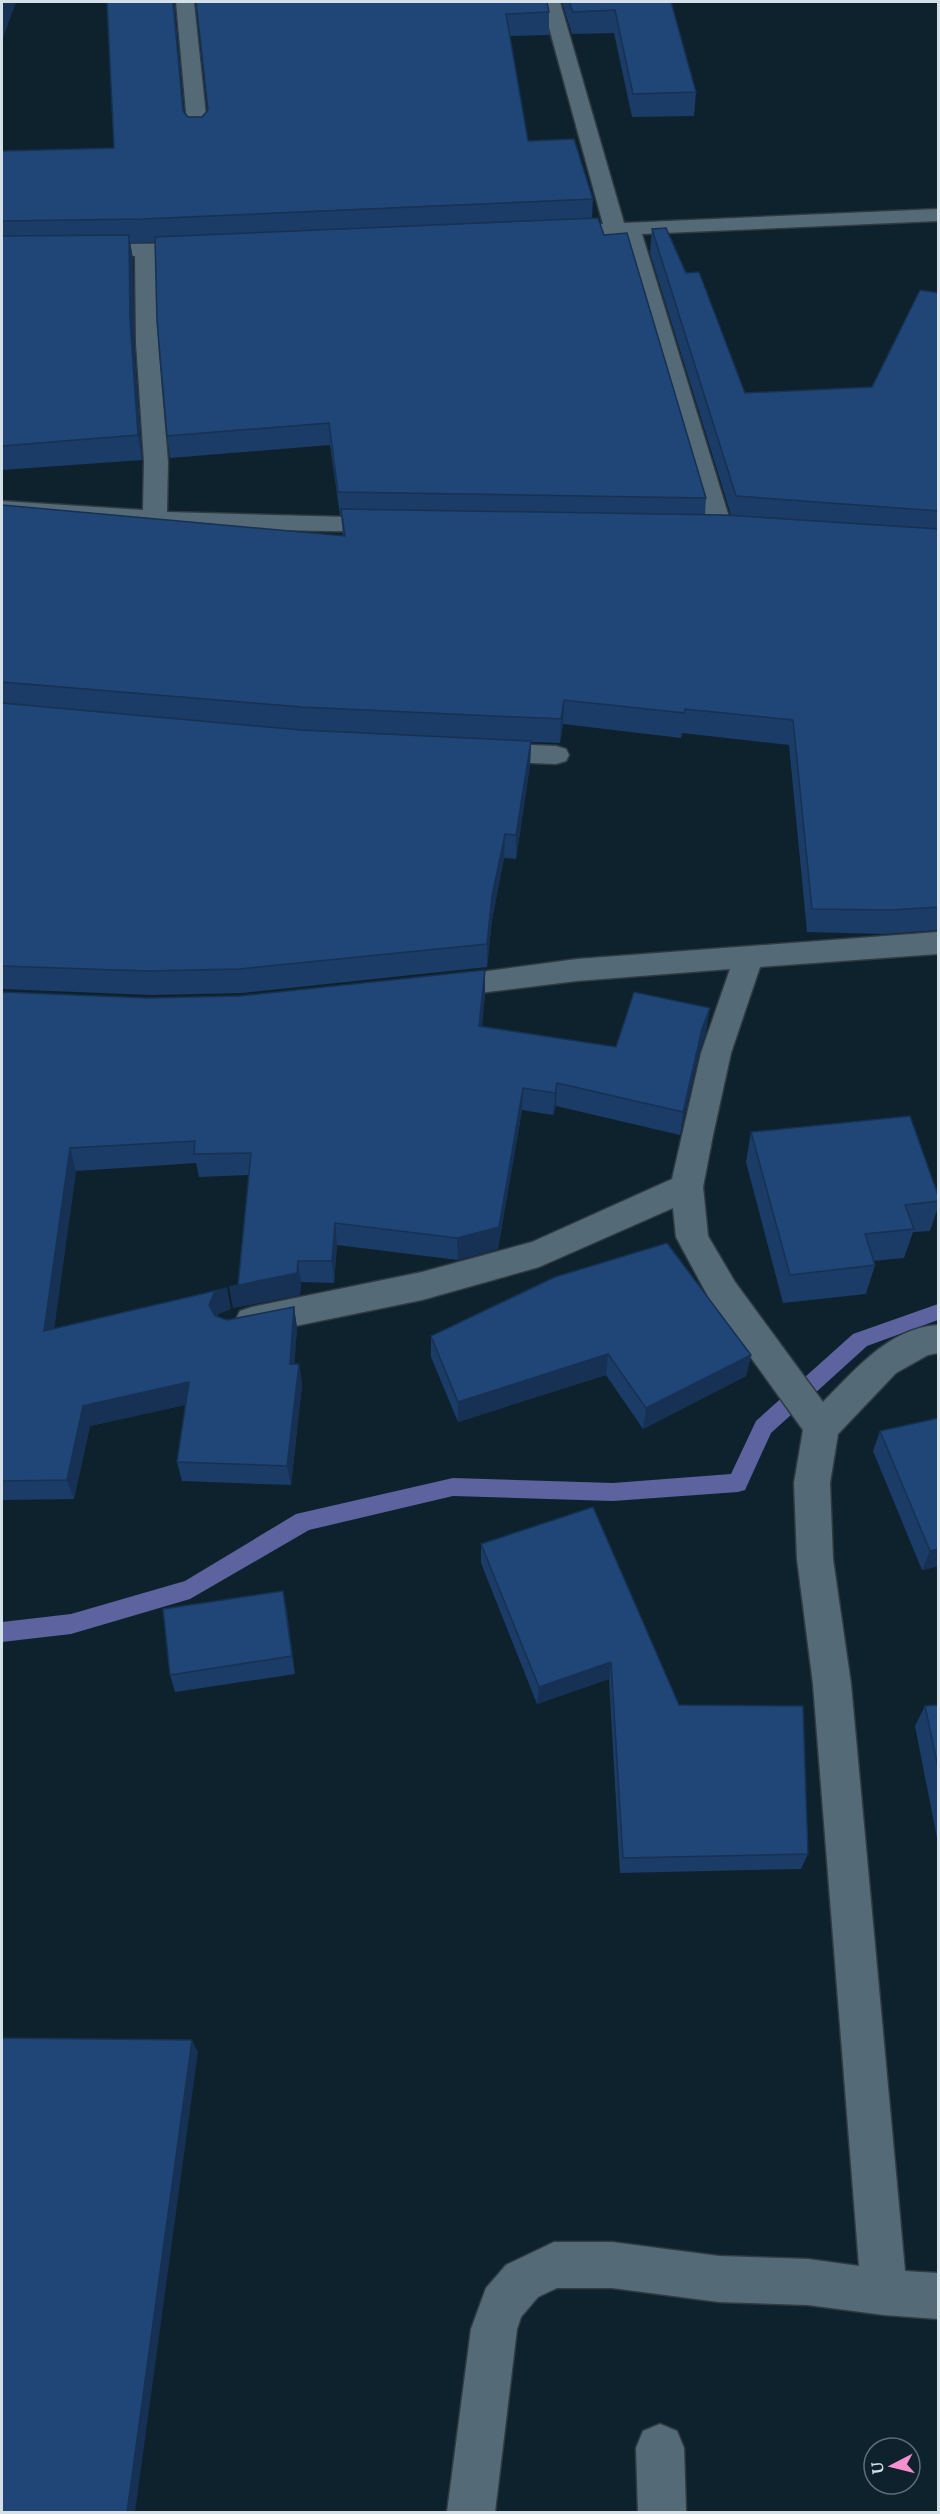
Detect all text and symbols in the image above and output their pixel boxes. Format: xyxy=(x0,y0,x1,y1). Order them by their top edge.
north arrow xyxy=(862,2436,922,2496)
text: U xyxy=(866,2461,888,2475)

